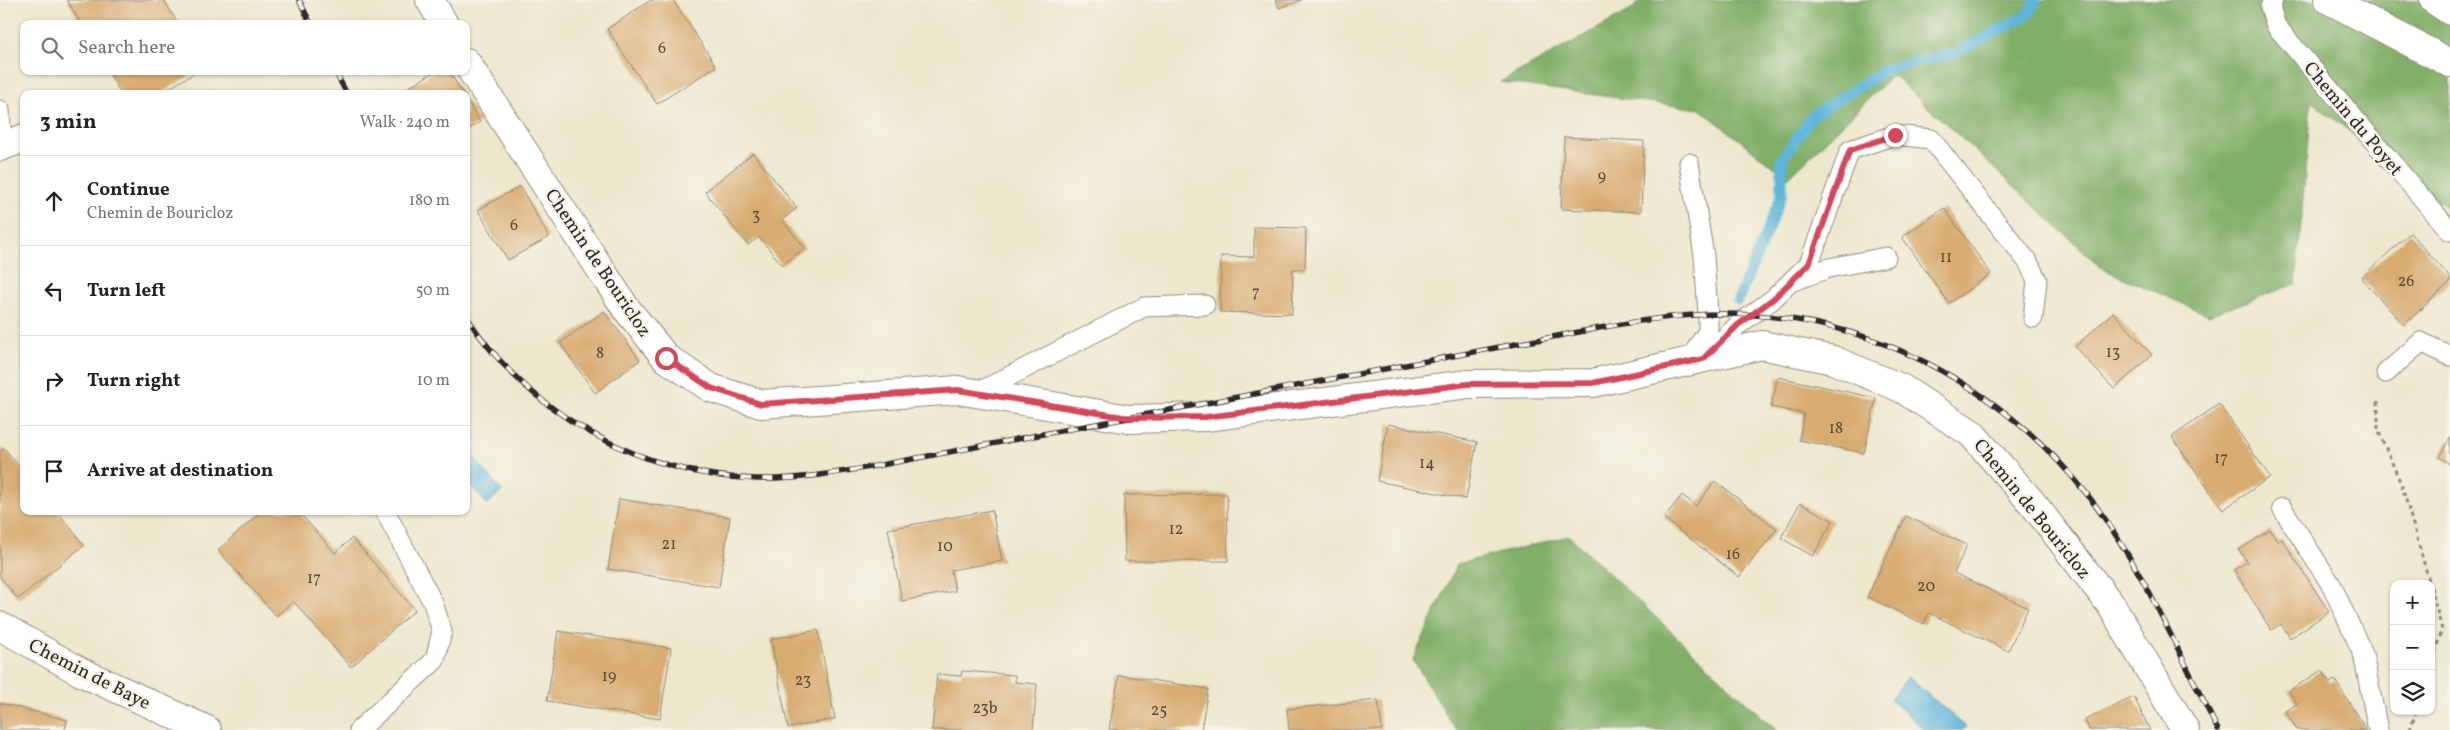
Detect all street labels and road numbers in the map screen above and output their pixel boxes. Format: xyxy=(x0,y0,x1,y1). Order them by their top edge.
street label: Chemin du Poyet xyxy=(2297,57,2408,182)
street label: Chemin de Bouricloz xyxy=(538,184,657,342)
street label: Chemin de Bouricloz xyxy=(1967,434,2096,585)
street label: Chemin de Baye xyxy=(24,633,155,717)

